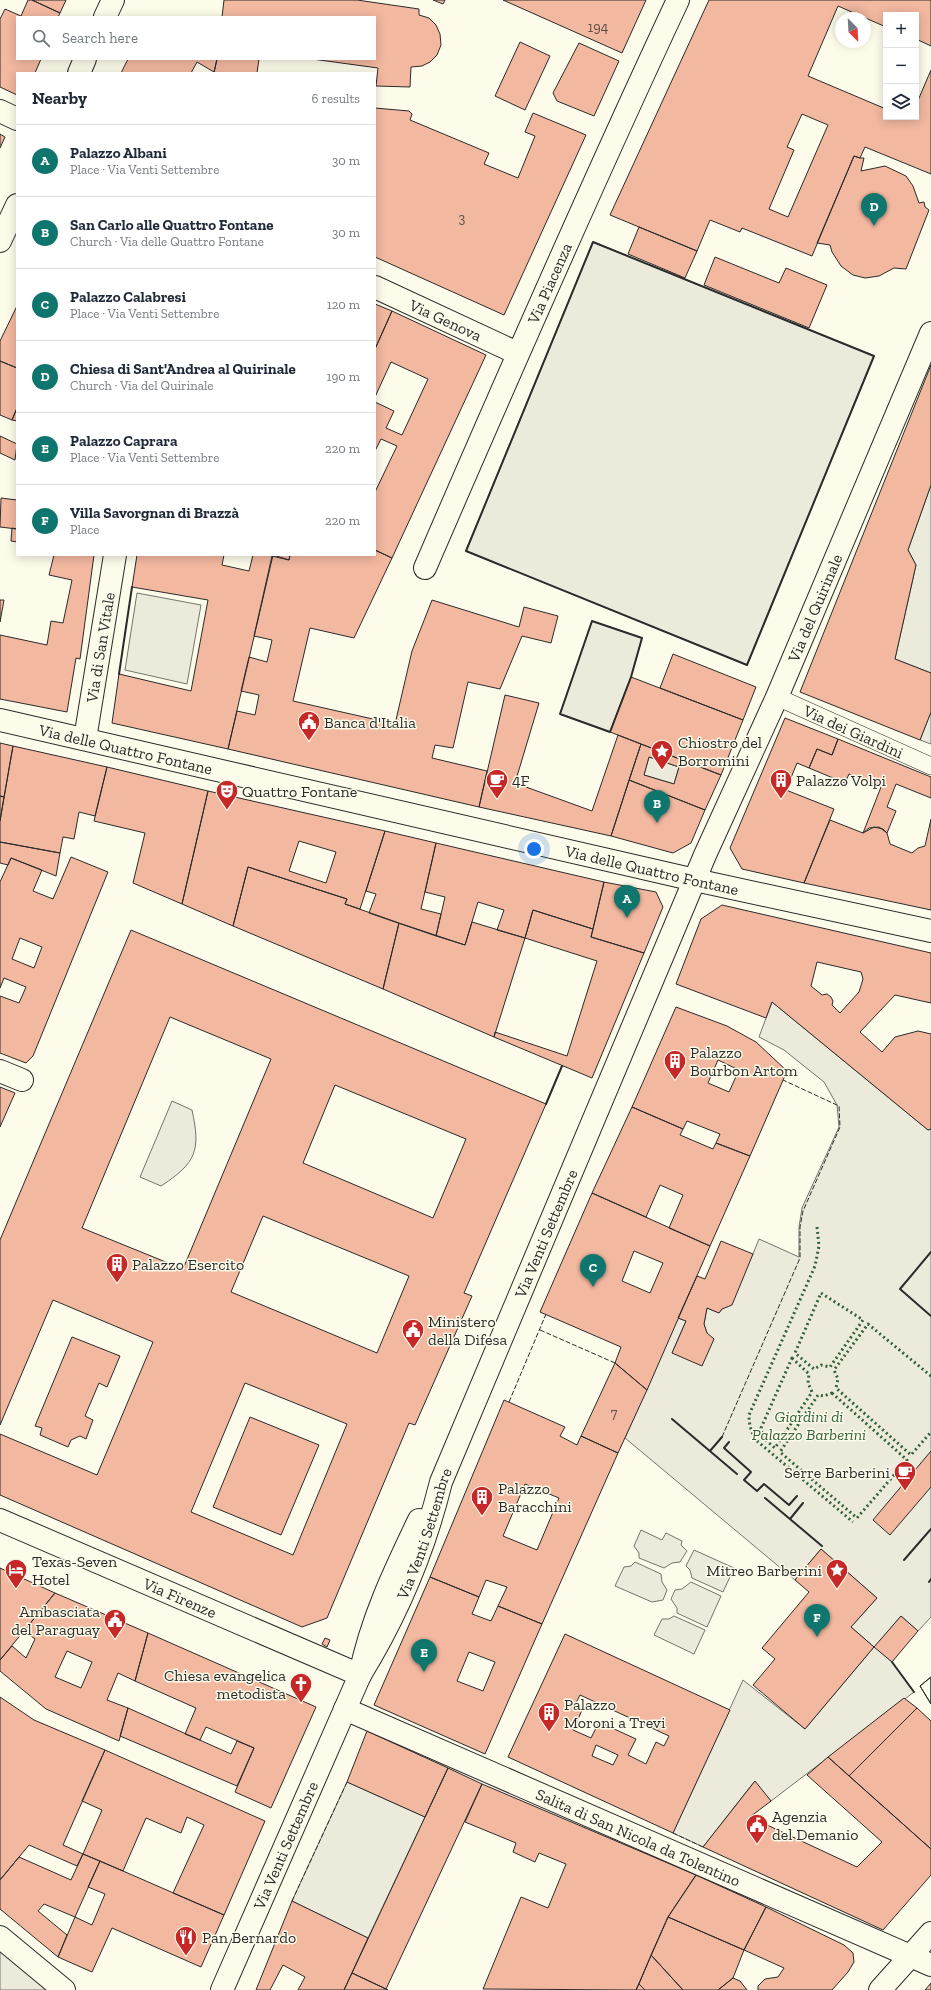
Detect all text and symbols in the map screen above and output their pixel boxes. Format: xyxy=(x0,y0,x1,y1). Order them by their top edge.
north arrow xyxy=(835,12,871,48)
map controls xyxy=(883,12,919,120)
button: + xyxy=(883,12,919,48)
search box xyxy=(16,16,376,60)
house number: 194 xyxy=(588,19,609,36)
icon: search xyxy=(30,27,52,49)
text: Search here xyxy=(62,29,138,47)
button: − xyxy=(883,48,919,84)
button: layers xyxy=(883,84,919,120)
text: Nearby xyxy=(32,88,87,108)
text: 6 results xyxy=(312,91,360,106)
text: Palazzo Albani xyxy=(70,144,167,162)
text: A xyxy=(41,153,49,168)
text: 30 m xyxy=(332,153,360,168)
text: Place · Via Venti Settembre xyxy=(70,162,219,177)
pin: D xyxy=(861,193,887,226)
house number: 3 xyxy=(459,210,466,227)
text: San Carlo alle Quattro Fontane xyxy=(70,216,274,234)
text: B xyxy=(41,225,49,240)
text: 30 m xyxy=(332,225,360,240)
text: Church · Via delle Quattro Fontane xyxy=(70,234,264,249)
street label: Via Piacenza xyxy=(523,239,576,327)
text: Palazzo Calabresi xyxy=(70,288,186,306)
street label: Via Genova xyxy=(406,295,485,345)
text: C xyxy=(41,297,49,312)
text: 120 m xyxy=(327,297,360,312)
text: Place · Via Venti Settembre xyxy=(70,306,219,321)
text: Chiesa di Sant'Andrea al Quirinale xyxy=(70,360,296,378)
text: D xyxy=(40,369,50,384)
text: 190 m xyxy=(326,369,360,384)
text: Church · Via del Quirinale xyxy=(70,378,213,393)
text: Palazzo Caprara xyxy=(70,432,178,450)
text: E xyxy=(41,441,49,456)
text: 220 m xyxy=(325,441,360,456)
text: Place · Via Venti Settembre xyxy=(70,450,219,465)
text: Villa Savorgnan di Brazzà xyxy=(70,504,239,522)
text: F xyxy=(41,513,49,528)
text: 220 m xyxy=(325,513,360,528)
text: Place xyxy=(70,522,99,537)
street label: Via del Quirinale xyxy=(783,551,846,665)
street label: Via di San Vitale xyxy=(81,591,118,705)
street label: Via dei Giardini xyxy=(800,700,907,762)
public building icon: Banca d'Italia xyxy=(296,709,322,742)
place label: Banca d'Italia xyxy=(324,713,416,732)
street label: Via delle Quattro Fontane xyxy=(36,720,214,778)
place label: Chiostro del Borromini xyxy=(678,733,762,770)
place icon: Chiostro del Borromini xyxy=(649,738,675,771)
cafe icon: 4F xyxy=(484,767,510,800)
building icon: Palazzo Volpi xyxy=(768,767,794,800)
place label: 4F xyxy=(512,771,530,790)
place label: Palazzo Volpi xyxy=(796,771,887,790)
theatre icon: Quattro Fontane xyxy=(214,778,240,811)
place label: Quattro Fontane xyxy=(242,782,357,801)
pin: B xyxy=(644,790,670,823)
your location xyxy=(524,839,544,859)
street label: Via delle Quattro Fontane xyxy=(562,841,740,899)
pin: A xyxy=(614,885,640,918)
place label: Palazzo Bourbon Artom xyxy=(690,1043,798,1080)
building icon: Palazzo Bourbon Artom xyxy=(662,1048,688,1081)
street label: Via Venti Settembre xyxy=(510,1166,581,1301)
building icon: Palazzo Esercito xyxy=(104,1251,130,1284)
pin: C xyxy=(580,1254,606,1287)
place label: Palazzo Esercito xyxy=(132,1255,244,1274)
place label: Ministero della Difesa xyxy=(428,1312,507,1349)
public building icon: Ministero della Difesa xyxy=(400,1317,426,1350)
house number: 7 xyxy=(611,1405,618,1422)
park label: Giardini di Palazzo Barberini xyxy=(752,1407,866,1444)
cafe icon: Serre Barberini xyxy=(892,1459,918,1492)
place label: Serre Barberini xyxy=(784,1463,891,1482)
street label: Via Venti Settembre xyxy=(392,1465,455,1603)
place label: Palazzo Baracchini xyxy=(498,1479,572,1516)
building icon: Palazzo Baracchini xyxy=(469,1484,495,1517)
place label: Texas-Seven Hotel xyxy=(32,1552,118,1589)
hotel icon: Texas-Seven Hotel xyxy=(3,1557,29,1590)
place icon: Mitreo Barberini xyxy=(824,1557,850,1590)
place label: Mitreo Barberini xyxy=(706,1561,823,1580)
street label: Via Firenze xyxy=(140,1573,219,1622)
place label: Ambasciata del Paraguay xyxy=(11,1602,101,1639)
pin: F xyxy=(804,1604,830,1637)
public building icon: Ambasciata del Paraguay xyxy=(102,1607,128,1640)
pin: E xyxy=(411,1639,437,1672)
place label: Chiesa evangelica metodista xyxy=(164,1666,286,1703)
church icon: Chiesa evangelica metodista xyxy=(288,1671,314,1704)
place label: Palazzo Moroni a Trevi xyxy=(564,1695,666,1732)
building icon: Palazzo Moroni a Trevi xyxy=(536,1700,562,1733)
street label: Via Venti Settembre xyxy=(249,1778,322,1913)
street label: Salita di San Nicola da Tolentino xyxy=(533,1784,743,1890)
place label: Agenzia del Demanio xyxy=(772,1807,858,1844)
public building icon: Agenzia del Demanio xyxy=(744,1812,770,1845)
restaurant icon: Pan Bernardo xyxy=(173,1924,199,1957)
place label: Pan Bernardo xyxy=(202,1928,296,1947)

